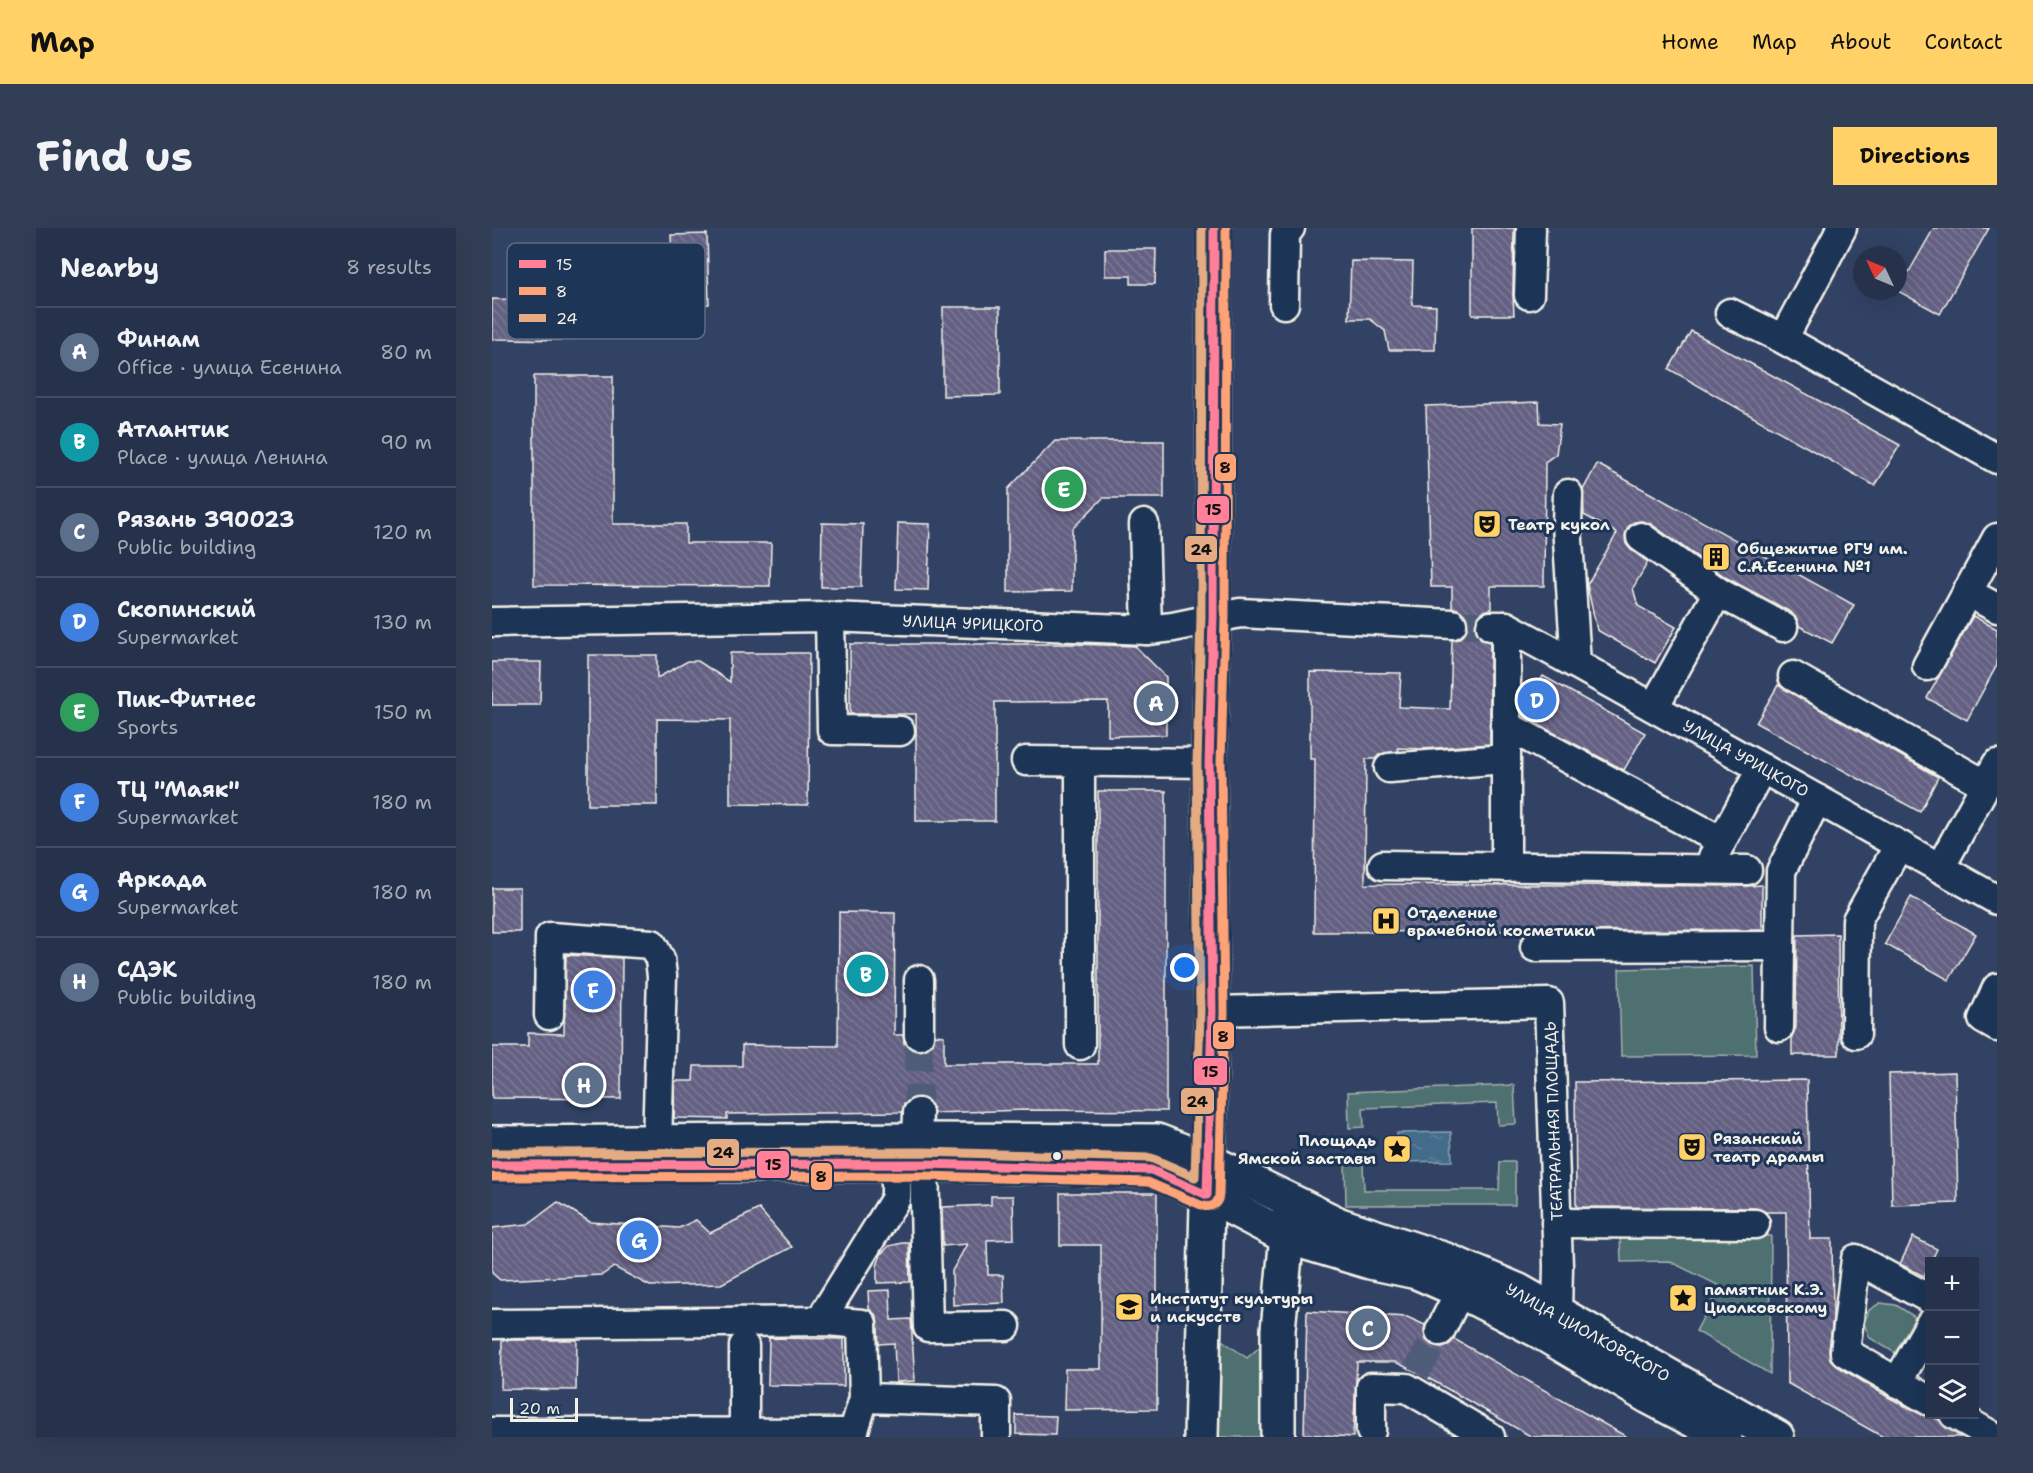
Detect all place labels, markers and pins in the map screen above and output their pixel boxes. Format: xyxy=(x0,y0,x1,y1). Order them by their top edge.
pin: E xyxy=(1044,466,1084,512)
theatre icon: Театр кукол xyxy=(1471,508,1503,540)
place label: Театр кукол xyxy=(1508,514,1610,535)
place label: Общежитие РГУ им. С.А.Есенина №1 xyxy=(1737,538,1908,577)
building icon: Общежитие РГУ им. С.А.Есенина №1 xyxy=(1700,541,1732,573)
pin: D xyxy=(1518,678,1556,722)
pin: A xyxy=(1136,680,1176,726)
place label: Отделение врачебной косметики xyxy=(1407,902,1595,941)
hospital icon: Отделение врачебной косметики xyxy=(1370,905,1402,937)
pin: B xyxy=(846,952,886,996)
pin: F xyxy=(574,968,612,1012)
pin: H xyxy=(564,1062,604,1108)
place label: Рязанский театр драмы xyxy=(1713,1128,1824,1167)
place label: Площадь Ямской заставы xyxy=(1238,1130,1376,1169)
theatre icon: Рязанский театр драмы xyxy=(1676,1131,1708,1163)
place icon: Площадь Ямской заставы xyxy=(1381,1133,1413,1165)
unlabelled marker xyxy=(1051,1150,1063,1162)
pin: G xyxy=(620,1218,658,1262)
place label: памятник К.Э. Циолковскому xyxy=(1704,1279,1827,1318)
place icon: памятник К.Э. Циолковскому xyxy=(1667,1282,1699,1314)
place label: Институт культуры и искусств xyxy=(1150,1288,1313,1327)
school or university icon: Институт культуры и искусств xyxy=(1113,1291,1145,1323)
pin: C xyxy=(1348,1306,1388,1350)

